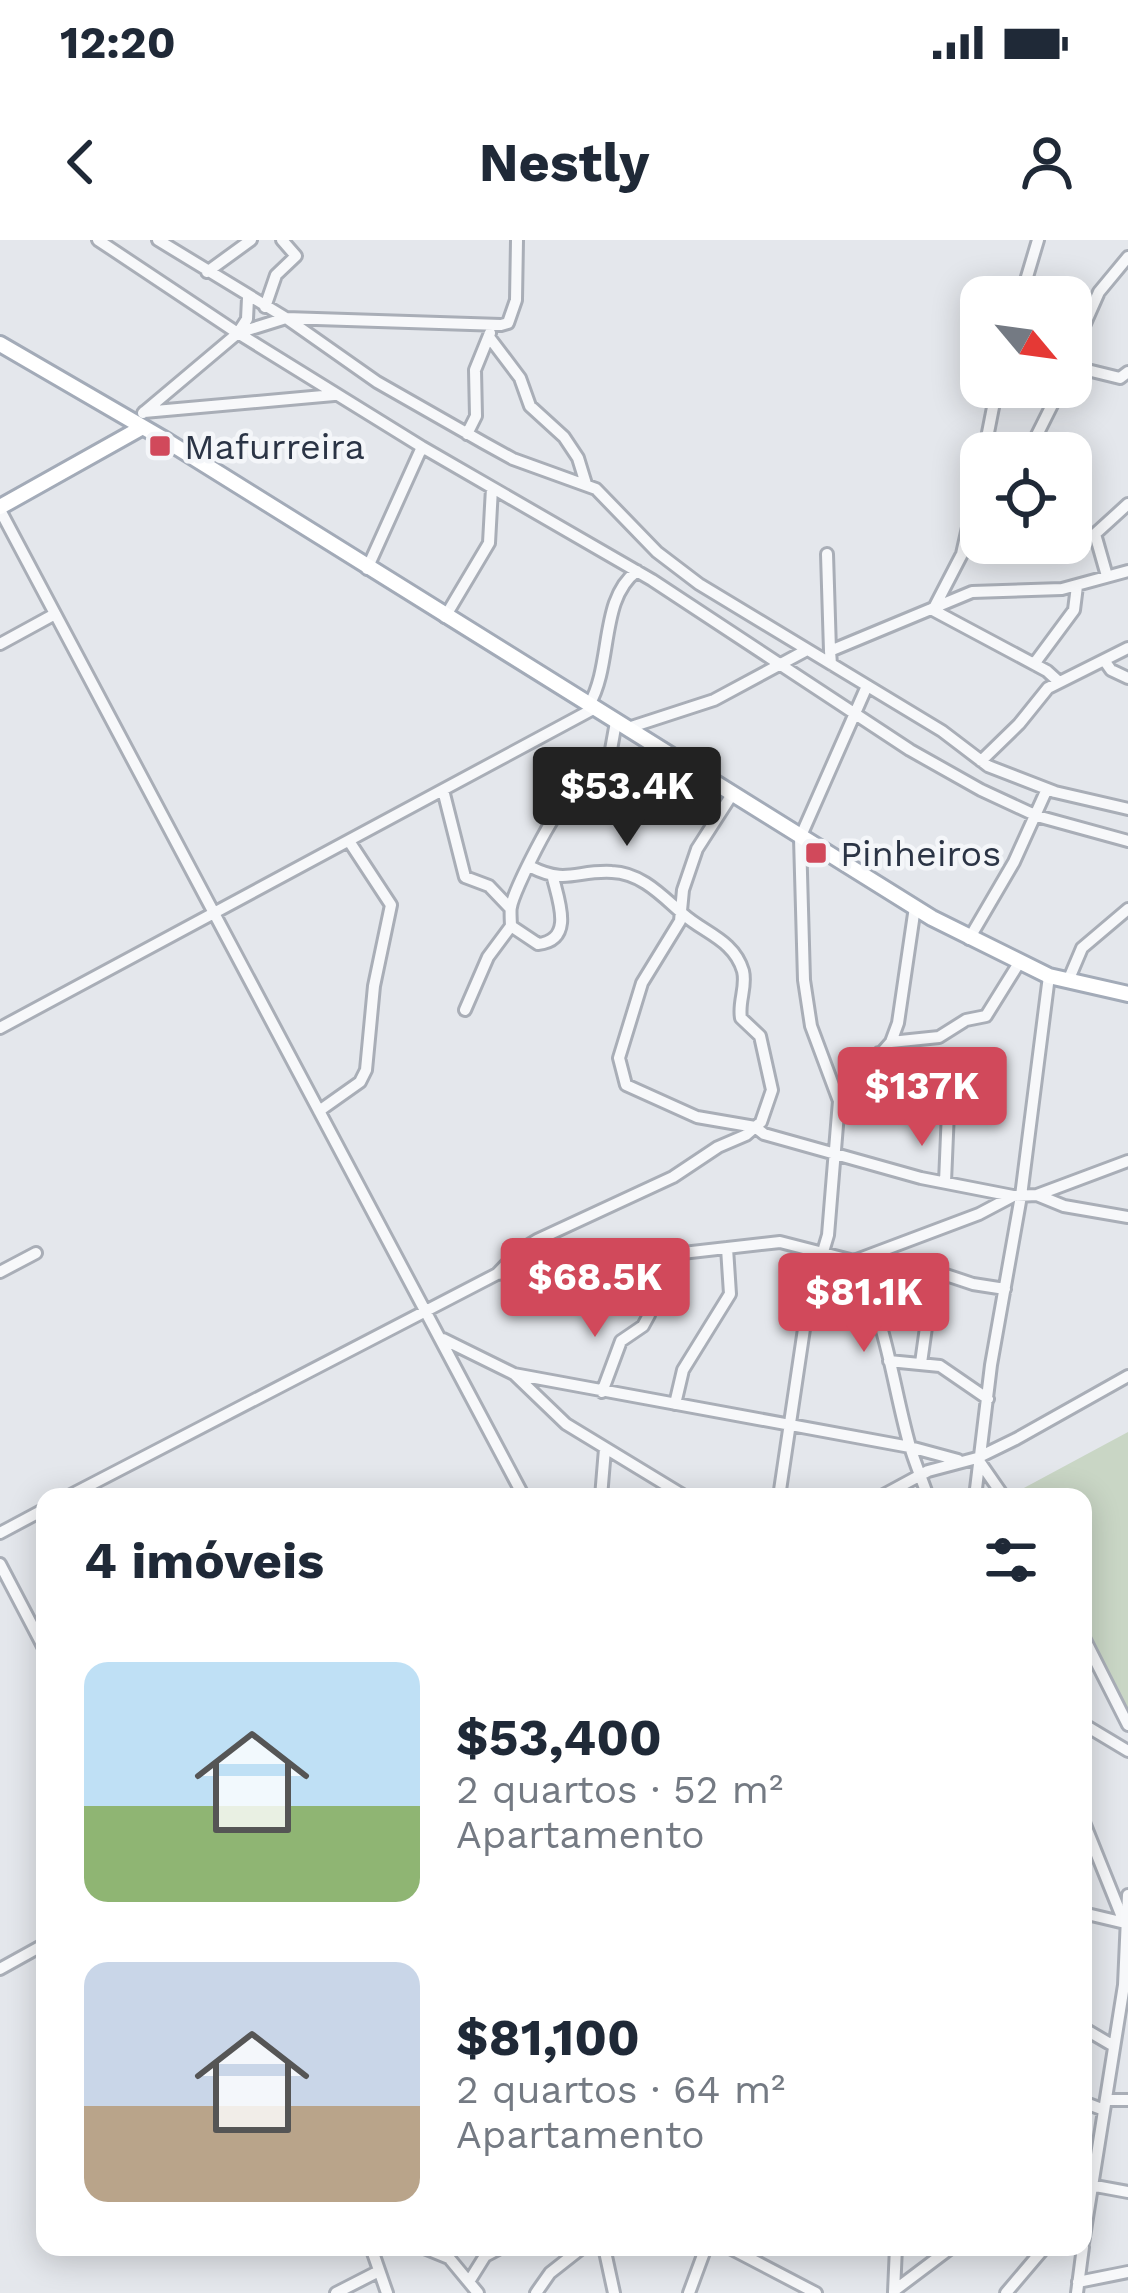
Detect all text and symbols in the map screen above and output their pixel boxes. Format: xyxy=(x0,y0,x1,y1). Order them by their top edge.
text: 12:20 xyxy=(60,16,176,69)
icon: back xyxy=(48,129,114,195)
icon: person xyxy=(1014,129,1080,195)
text: Nestly xyxy=(479,131,649,194)
north arrow xyxy=(960,276,1092,408)
map controls xyxy=(960,276,1092,564)
place label: Mafurreira xyxy=(184,426,365,468)
button: locate xyxy=(960,432,1092,564)
marker: Mafurreira xyxy=(147,433,173,459)
pin: $53.4K xyxy=(529,747,725,849)
text: $53.4K xyxy=(560,763,694,808)
place label: Pinheiros xyxy=(840,833,1001,875)
marker: Pinheiros xyxy=(803,840,829,866)
pin: $137K xyxy=(838,1047,1006,1149)
text: $137K xyxy=(865,1063,979,1108)
pin: $68.5K xyxy=(497,1238,693,1340)
pin: $81.1K xyxy=(766,1253,962,1355)
text: $68.5K xyxy=(528,1254,662,1299)
text: $81.1K xyxy=(805,1269,923,1314)
icon: filters xyxy=(978,1527,1044,1593)
text: 4 imóveis xyxy=(84,1531,324,1590)
text: $53,400 xyxy=(456,1708,662,1767)
icon: home xyxy=(180,1710,324,1854)
text: 2 quartos · 52 m² xyxy=(456,1767,783,1812)
text: Apartamento xyxy=(456,1812,705,1857)
text: $81,100 xyxy=(456,2008,640,2067)
icon: home xyxy=(180,2010,324,2154)
text: 2 quartos · 64 m² xyxy=(456,2067,785,2112)
text: Apartamento xyxy=(456,2112,705,2157)

